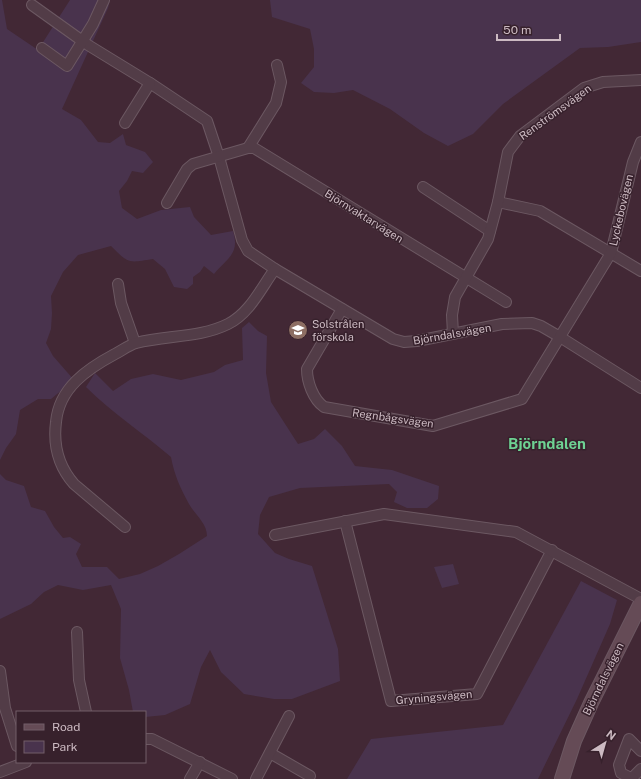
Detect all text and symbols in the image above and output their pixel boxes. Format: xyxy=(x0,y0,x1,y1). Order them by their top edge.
scale bar xyxy=(497,16,560,42)
text: 50 m xyxy=(503,23,531,37)
street label: Renströmsvägen xyxy=(517,82,593,142)
street label: Lyckebovägen xyxy=(607,173,635,247)
street label: Björnvaktarvägen xyxy=(323,187,405,245)
place label: Solstrålen förskola xyxy=(312,318,364,343)
school or university icon: Solstrålen förskola xyxy=(287,319,309,341)
street label: Björndalsvägen xyxy=(412,321,492,347)
street label: Regnbågsvägen xyxy=(351,406,435,430)
district label: Björndalen xyxy=(508,435,586,452)
street label: Björndalsvägen xyxy=(580,641,626,717)
street label: Gryningsvägen xyxy=(395,688,473,706)
legend xyxy=(16,711,146,763)
text: Road xyxy=(52,720,80,734)
north arrow xyxy=(585,723,625,763)
text: N xyxy=(604,728,618,742)
text: Park xyxy=(52,740,78,754)

